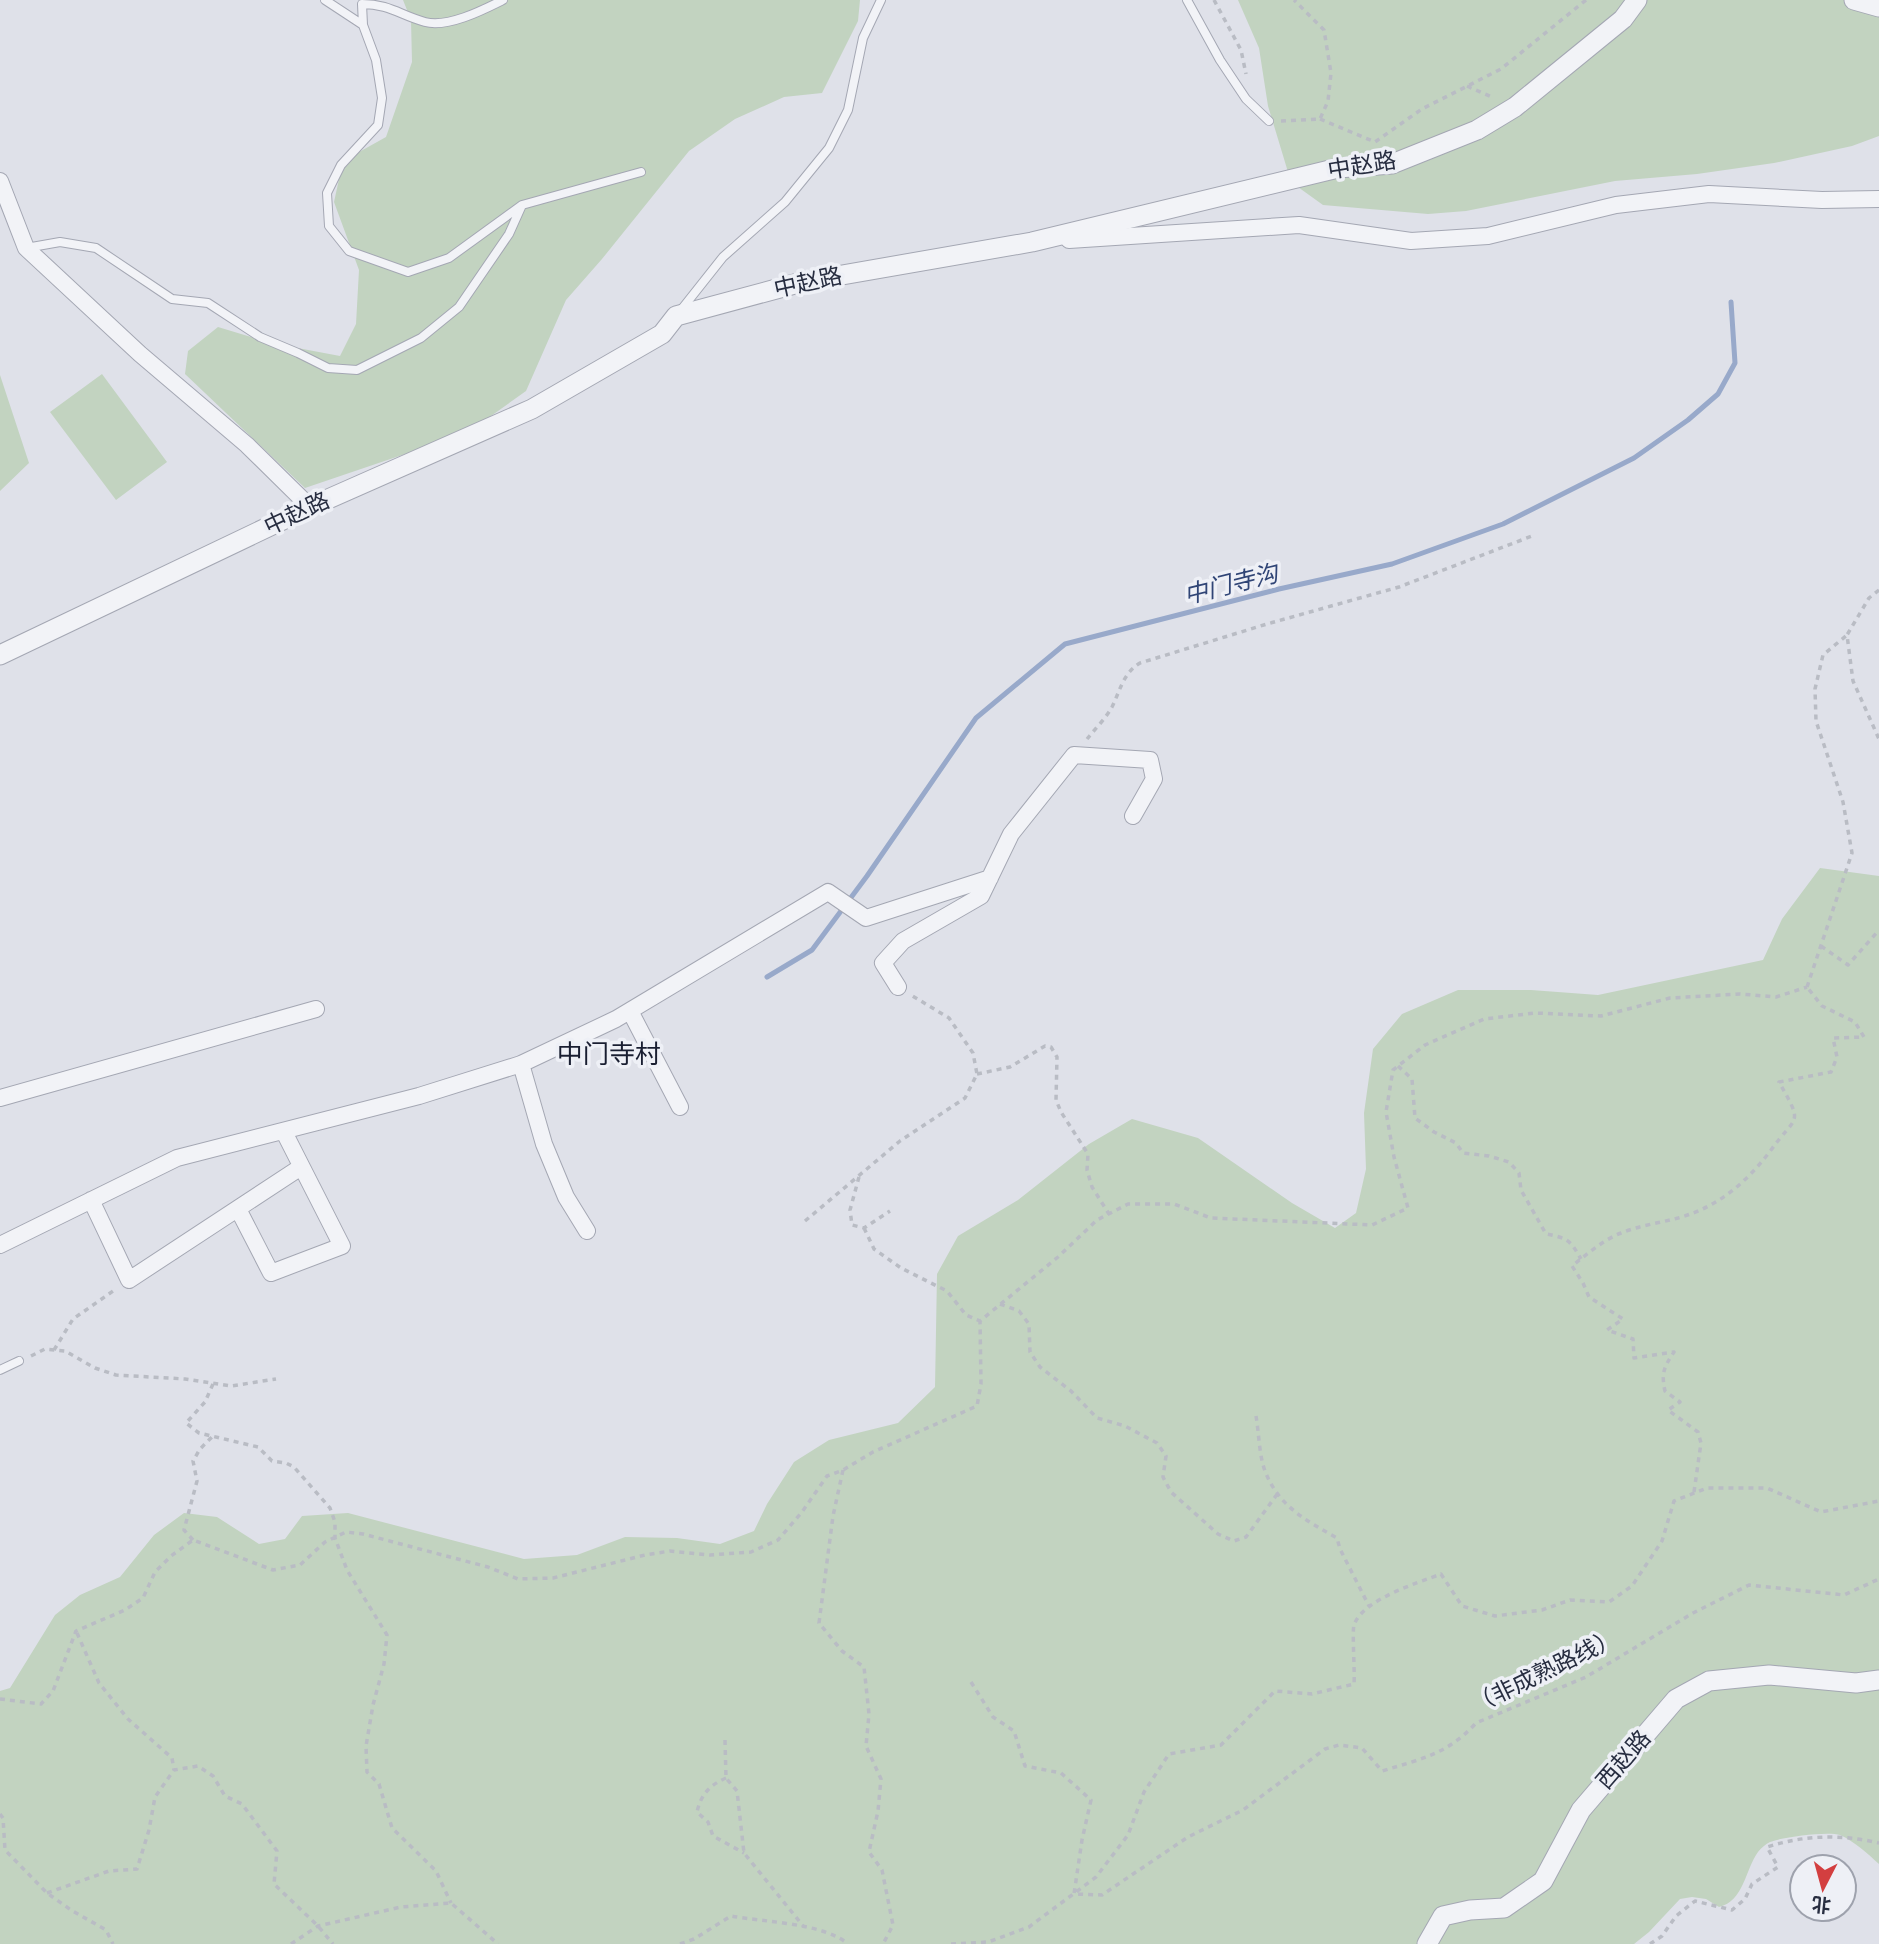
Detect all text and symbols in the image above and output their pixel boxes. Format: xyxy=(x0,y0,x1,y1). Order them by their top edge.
street label: 中赵路 xyxy=(1326,147,1398,185)
street label: 中赵路 xyxy=(771,262,845,304)
street label: 中赵路 xyxy=(260,487,334,541)
water label: 中门寺沟 xyxy=(1181,559,1284,611)
district label: 中门寺村 xyxy=(557,1040,661,1071)
street label: （非成熟路线） xyxy=(1467,1624,1623,1720)
street label: 西赵路 xyxy=(1591,1725,1657,1795)
north arrow xyxy=(1788,1853,1858,1923)
text: 北 xyxy=(1811,1891,1832,1916)

